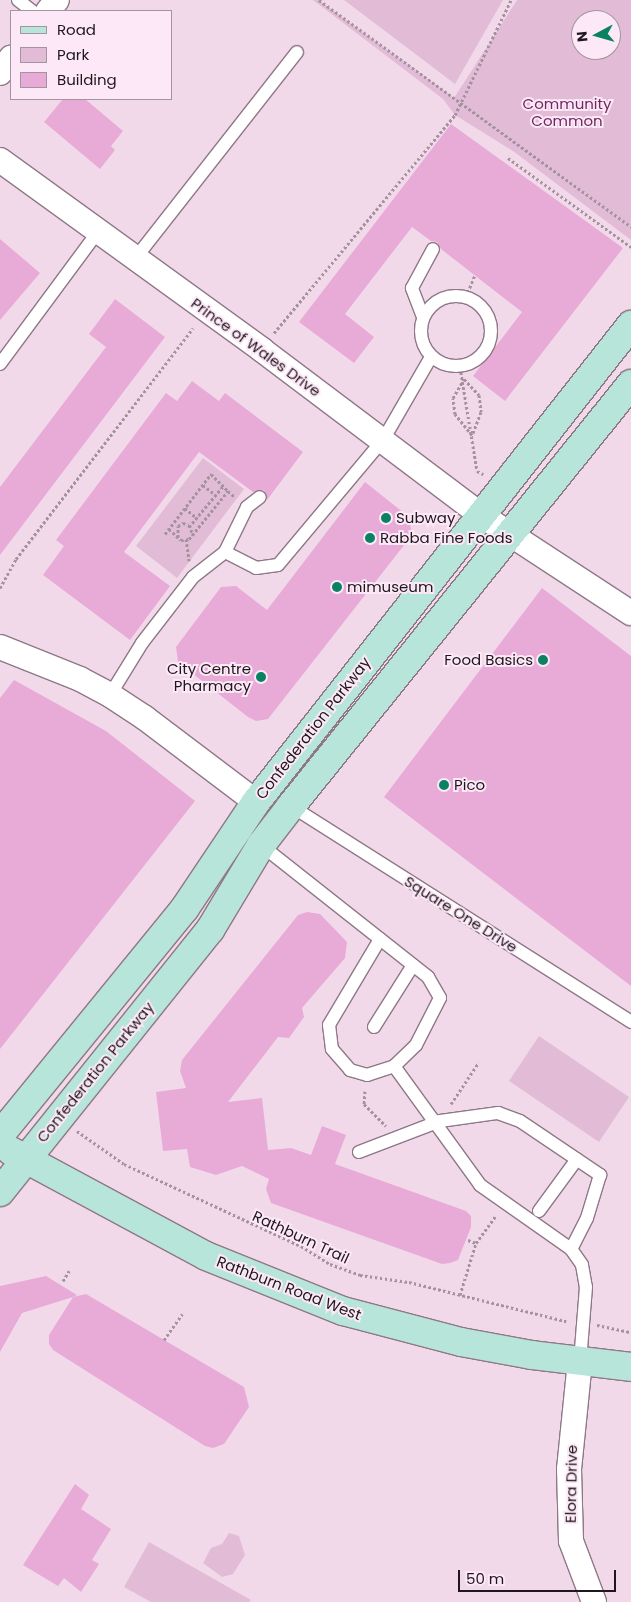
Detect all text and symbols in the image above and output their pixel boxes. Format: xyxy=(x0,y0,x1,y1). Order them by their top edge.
legend xyxy=(10,10,172,100)
north arrow xyxy=(571,10,621,60)
text: Road xyxy=(57,19,96,40)
text: N xyxy=(572,30,593,43)
text: Park xyxy=(57,44,89,65)
text: Building xyxy=(57,69,117,90)
park label: Community Common xyxy=(523,94,611,129)
street label: Prince of Wales Drive xyxy=(188,294,324,400)
place label: Subway xyxy=(396,509,455,527)
marker: Subway xyxy=(380,512,392,524)
place label: Rabba Fine Foods xyxy=(380,529,513,547)
marker: Rabba Fine Foods xyxy=(364,532,376,544)
place label: mimuseum xyxy=(347,578,433,596)
marker: mimuseum xyxy=(331,581,343,593)
place label: Food Basics xyxy=(444,651,533,669)
street label: Confederation Parkway xyxy=(252,653,374,803)
marker: Food Basics xyxy=(537,654,549,666)
place label: City Centre Pharmacy xyxy=(167,659,251,694)
marker: City Centre Pharmacy xyxy=(255,671,267,683)
place label: Pico xyxy=(454,776,485,794)
marker: Pico xyxy=(438,779,450,791)
street label: Square One Drive xyxy=(401,872,521,956)
street label: Confederation Parkway xyxy=(33,998,157,1146)
street label: Rathburn Trail xyxy=(250,1207,352,1267)
street label: Rathburn Road West xyxy=(214,1252,364,1324)
street label: Elora Drive xyxy=(561,1445,581,1523)
scale bar xyxy=(461,1560,618,1592)
text: 50 m xyxy=(466,1568,504,1589)

